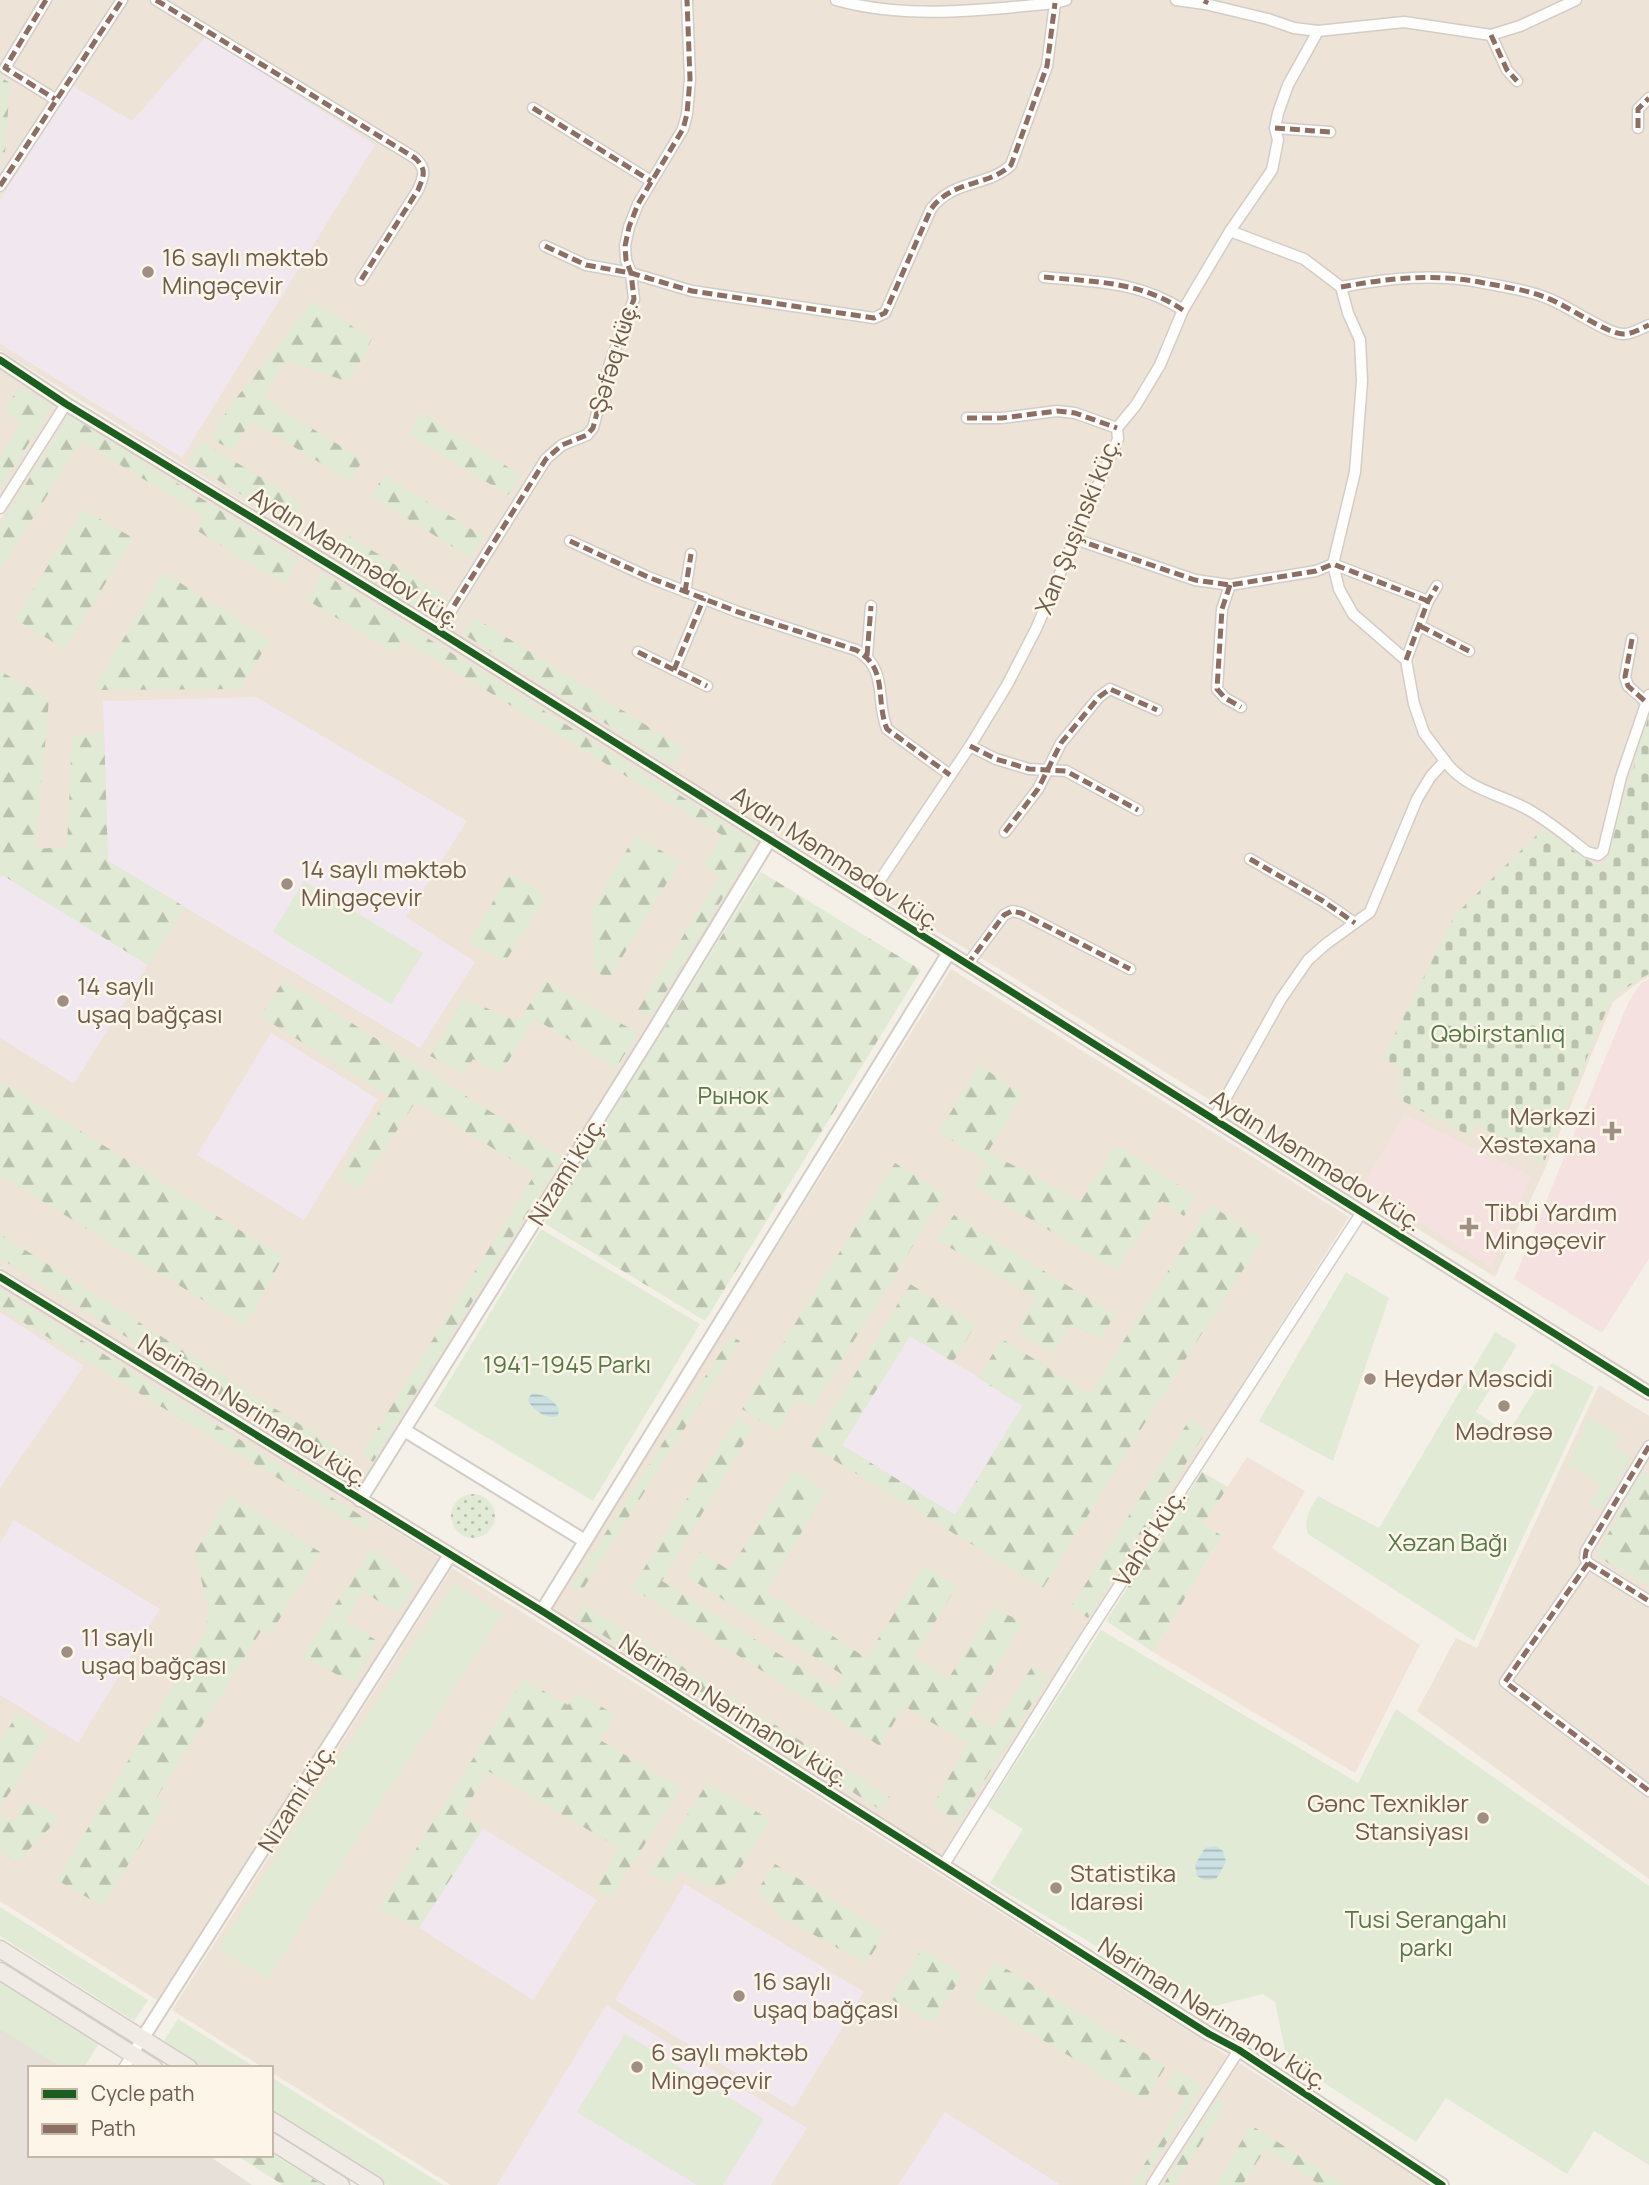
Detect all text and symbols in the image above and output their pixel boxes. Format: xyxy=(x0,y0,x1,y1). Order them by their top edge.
place label: 16 saylı məktəb Mingəçevir xyxy=(162,240,329,301)
marker: 16 saylı məktəb Mingəçevir xyxy=(140,264,156,280)
street label: Şəfəq küç. xyxy=(580,297,645,416)
street label: Xan Şuşinski küç. xyxy=(1026,432,1127,619)
street label: Aydın Məmmədov küç. xyxy=(244,478,468,635)
street label: Aydın Məmmədov küç. xyxy=(726,777,948,938)
place label: 14 saylı məktəb Mingəçevir xyxy=(301,852,467,913)
marker: 14 saylı məktəb Mingəçevir xyxy=(279,876,295,892)
place label: 14 saylı uşaq bağçası xyxy=(77,969,223,1030)
marker: 14 saylı uşaq bağçası xyxy=(55,993,71,1009)
park label: Qəbirstanlıq xyxy=(1431,1016,1565,1049)
park label: Рынок xyxy=(698,1078,770,1111)
street label: Aydın Məmmədov küç. xyxy=(1205,1081,1429,1238)
place label: Mərkəzi Xəstəxana xyxy=(1479,1099,1596,1160)
street label: Nizami küç. xyxy=(519,1109,612,1231)
marker: Mərkəzi Xəstəxana xyxy=(1602,1121,1622,1141)
place label: Tibbi Yardım Mingəçevir xyxy=(1485,1195,1617,1256)
marker: Tibbi Yardım Mingəçevir xyxy=(1459,1217,1479,1237)
street label: Nəriman Nərimanov küç. xyxy=(132,1325,375,1494)
park label: 1941-1945 Parkı xyxy=(483,1347,651,1380)
place label: Heydər Məscidi xyxy=(1384,1361,1553,1394)
marker: Heydər Məscidi xyxy=(1362,1371,1378,1387)
marker: Mədrəsə xyxy=(1496,1398,1512,1414)
place label: Mədrəsə xyxy=(1455,1414,1553,1447)
street label: Vahid küç. xyxy=(1105,1482,1193,1593)
park label: Xəzan Bağı xyxy=(1388,1525,1508,1558)
place label: 11 saylı uşaq bağçası xyxy=(81,1620,227,1681)
street label: Nəriman Nərimanov küç. xyxy=(613,1625,856,1794)
marker: 11 saylı uşaq bağçası xyxy=(59,1644,75,1660)
street label: Nizami küç. xyxy=(249,1736,342,1858)
place label: Gənc Texniklər Stansiyası xyxy=(1307,1786,1469,1847)
marker: Gənc Texniklər Stansiyası xyxy=(1475,1810,1491,1826)
place label: Statistika Idarəsi xyxy=(1070,1856,1176,1917)
marker: Statistika Idarəsi xyxy=(1048,1880,1064,1896)
park label: Tusi Serangahı parkı xyxy=(1345,1902,1507,1963)
street label: Nəriman Nərimanov küç. xyxy=(1092,1928,1335,2097)
place label: 16 saylı uşaq bağçası xyxy=(753,1964,899,2025)
marker: 16 saylı uşaq bağçası xyxy=(731,1988,747,2004)
place label: 6 saylı məktəb Mingəçevir xyxy=(651,2035,808,2096)
marker: 6 saylı məktəb Mingəçevir xyxy=(629,2059,645,2075)
legend xyxy=(28,2066,273,2157)
text: Cycle path xyxy=(91,2079,194,2107)
text: Path xyxy=(91,2114,136,2142)

